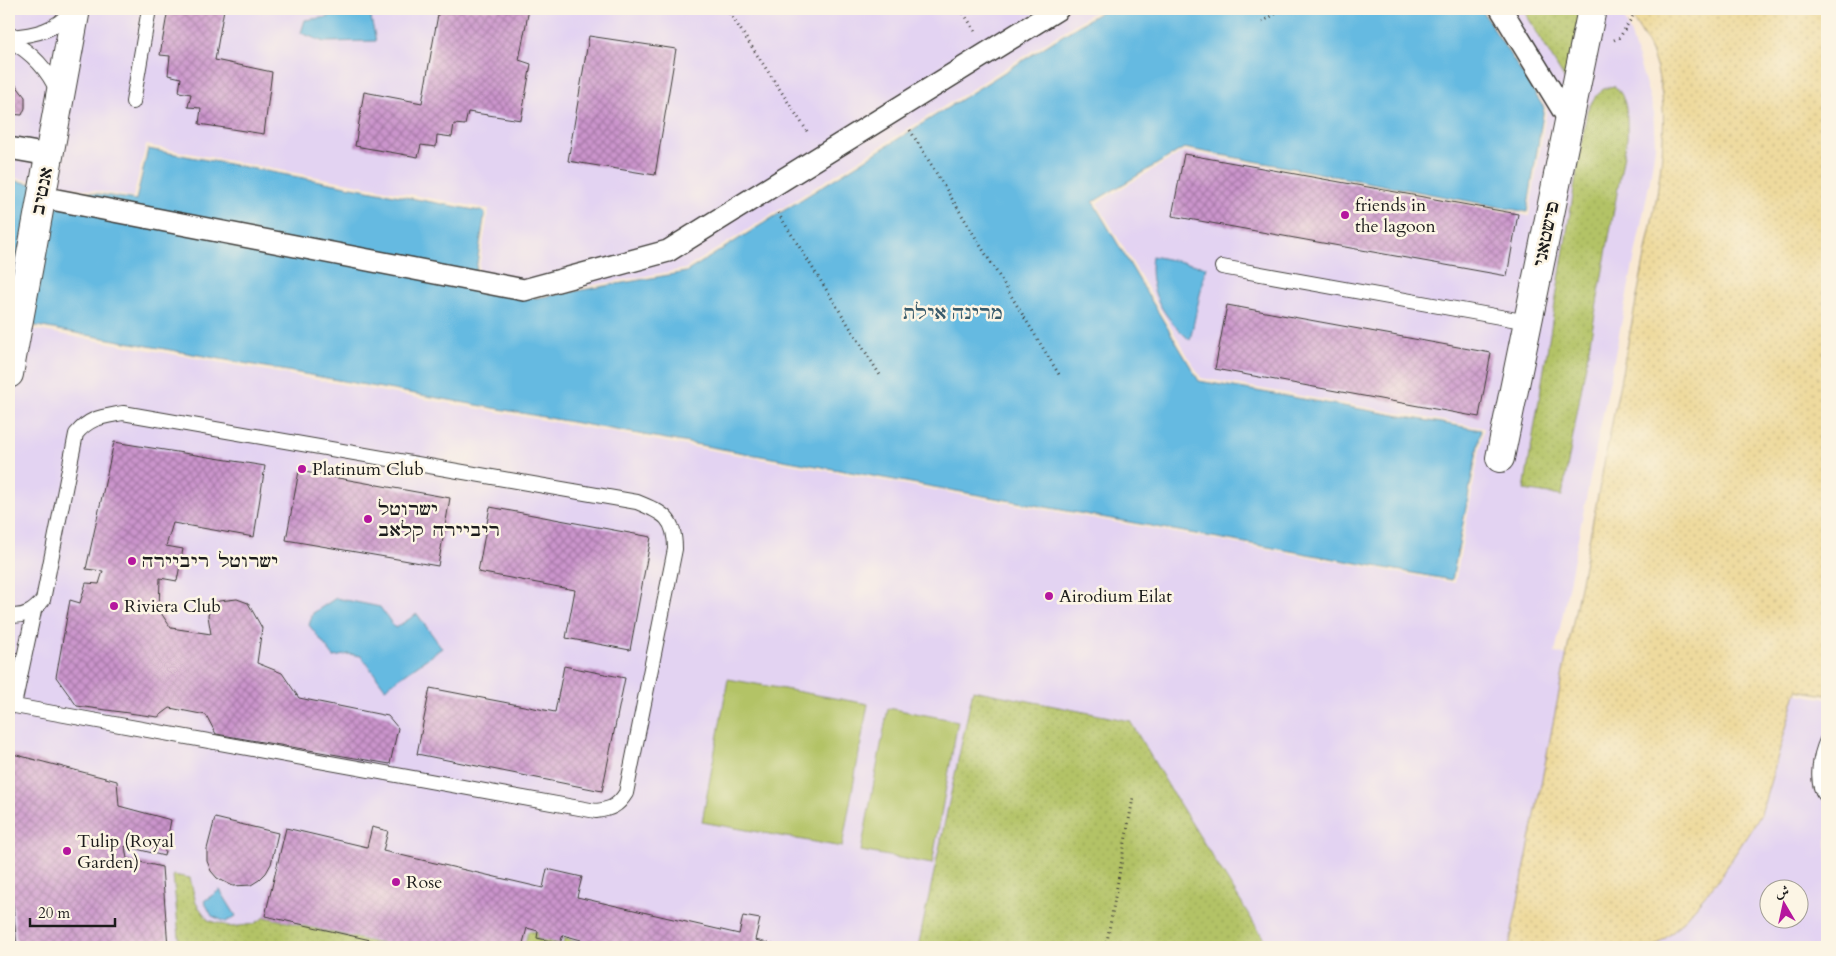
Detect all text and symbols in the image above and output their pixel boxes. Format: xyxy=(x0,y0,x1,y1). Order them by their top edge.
street label: אנטיב xyxy=(26,165,59,217)
place label: friends in the lagoon xyxy=(1355,193,1436,239)
street label: פישטאני xyxy=(1527,199,1566,269)
marker: friends in the lagoon xyxy=(1339,209,1351,221)
water label: מרינה אילת xyxy=(903,300,1003,326)
place label: Platinum Club xyxy=(312,457,424,482)
marker: Platinum Club xyxy=(296,463,308,475)
place label: ישרוטל ריביירה קלאב xyxy=(378,497,500,543)
marker: ישרוטל ריביירה קלאב xyxy=(362,513,374,525)
place label: ישרוטל ריביירה xyxy=(142,549,278,574)
marker: ישרוטל ריביירה xyxy=(126,555,138,567)
place label: Airodium Eilat xyxy=(1059,584,1172,609)
marker: Airodium Eilat xyxy=(1043,590,1055,602)
place label: Riviera Club xyxy=(124,594,221,619)
marker: Riviera Club xyxy=(108,600,120,612)
place label: Tulip (Royal Garden) xyxy=(77,829,174,875)
marker: Tulip (Royal Garden) xyxy=(61,845,73,857)
place label: Rose xyxy=(406,870,442,895)
marker: Rose xyxy=(390,876,402,888)
north arrow xyxy=(1758,878,1808,928)
text: ش xyxy=(1774,881,1790,902)
scale bar xyxy=(30,896,115,928)
text: 20 m xyxy=(38,903,70,923)

